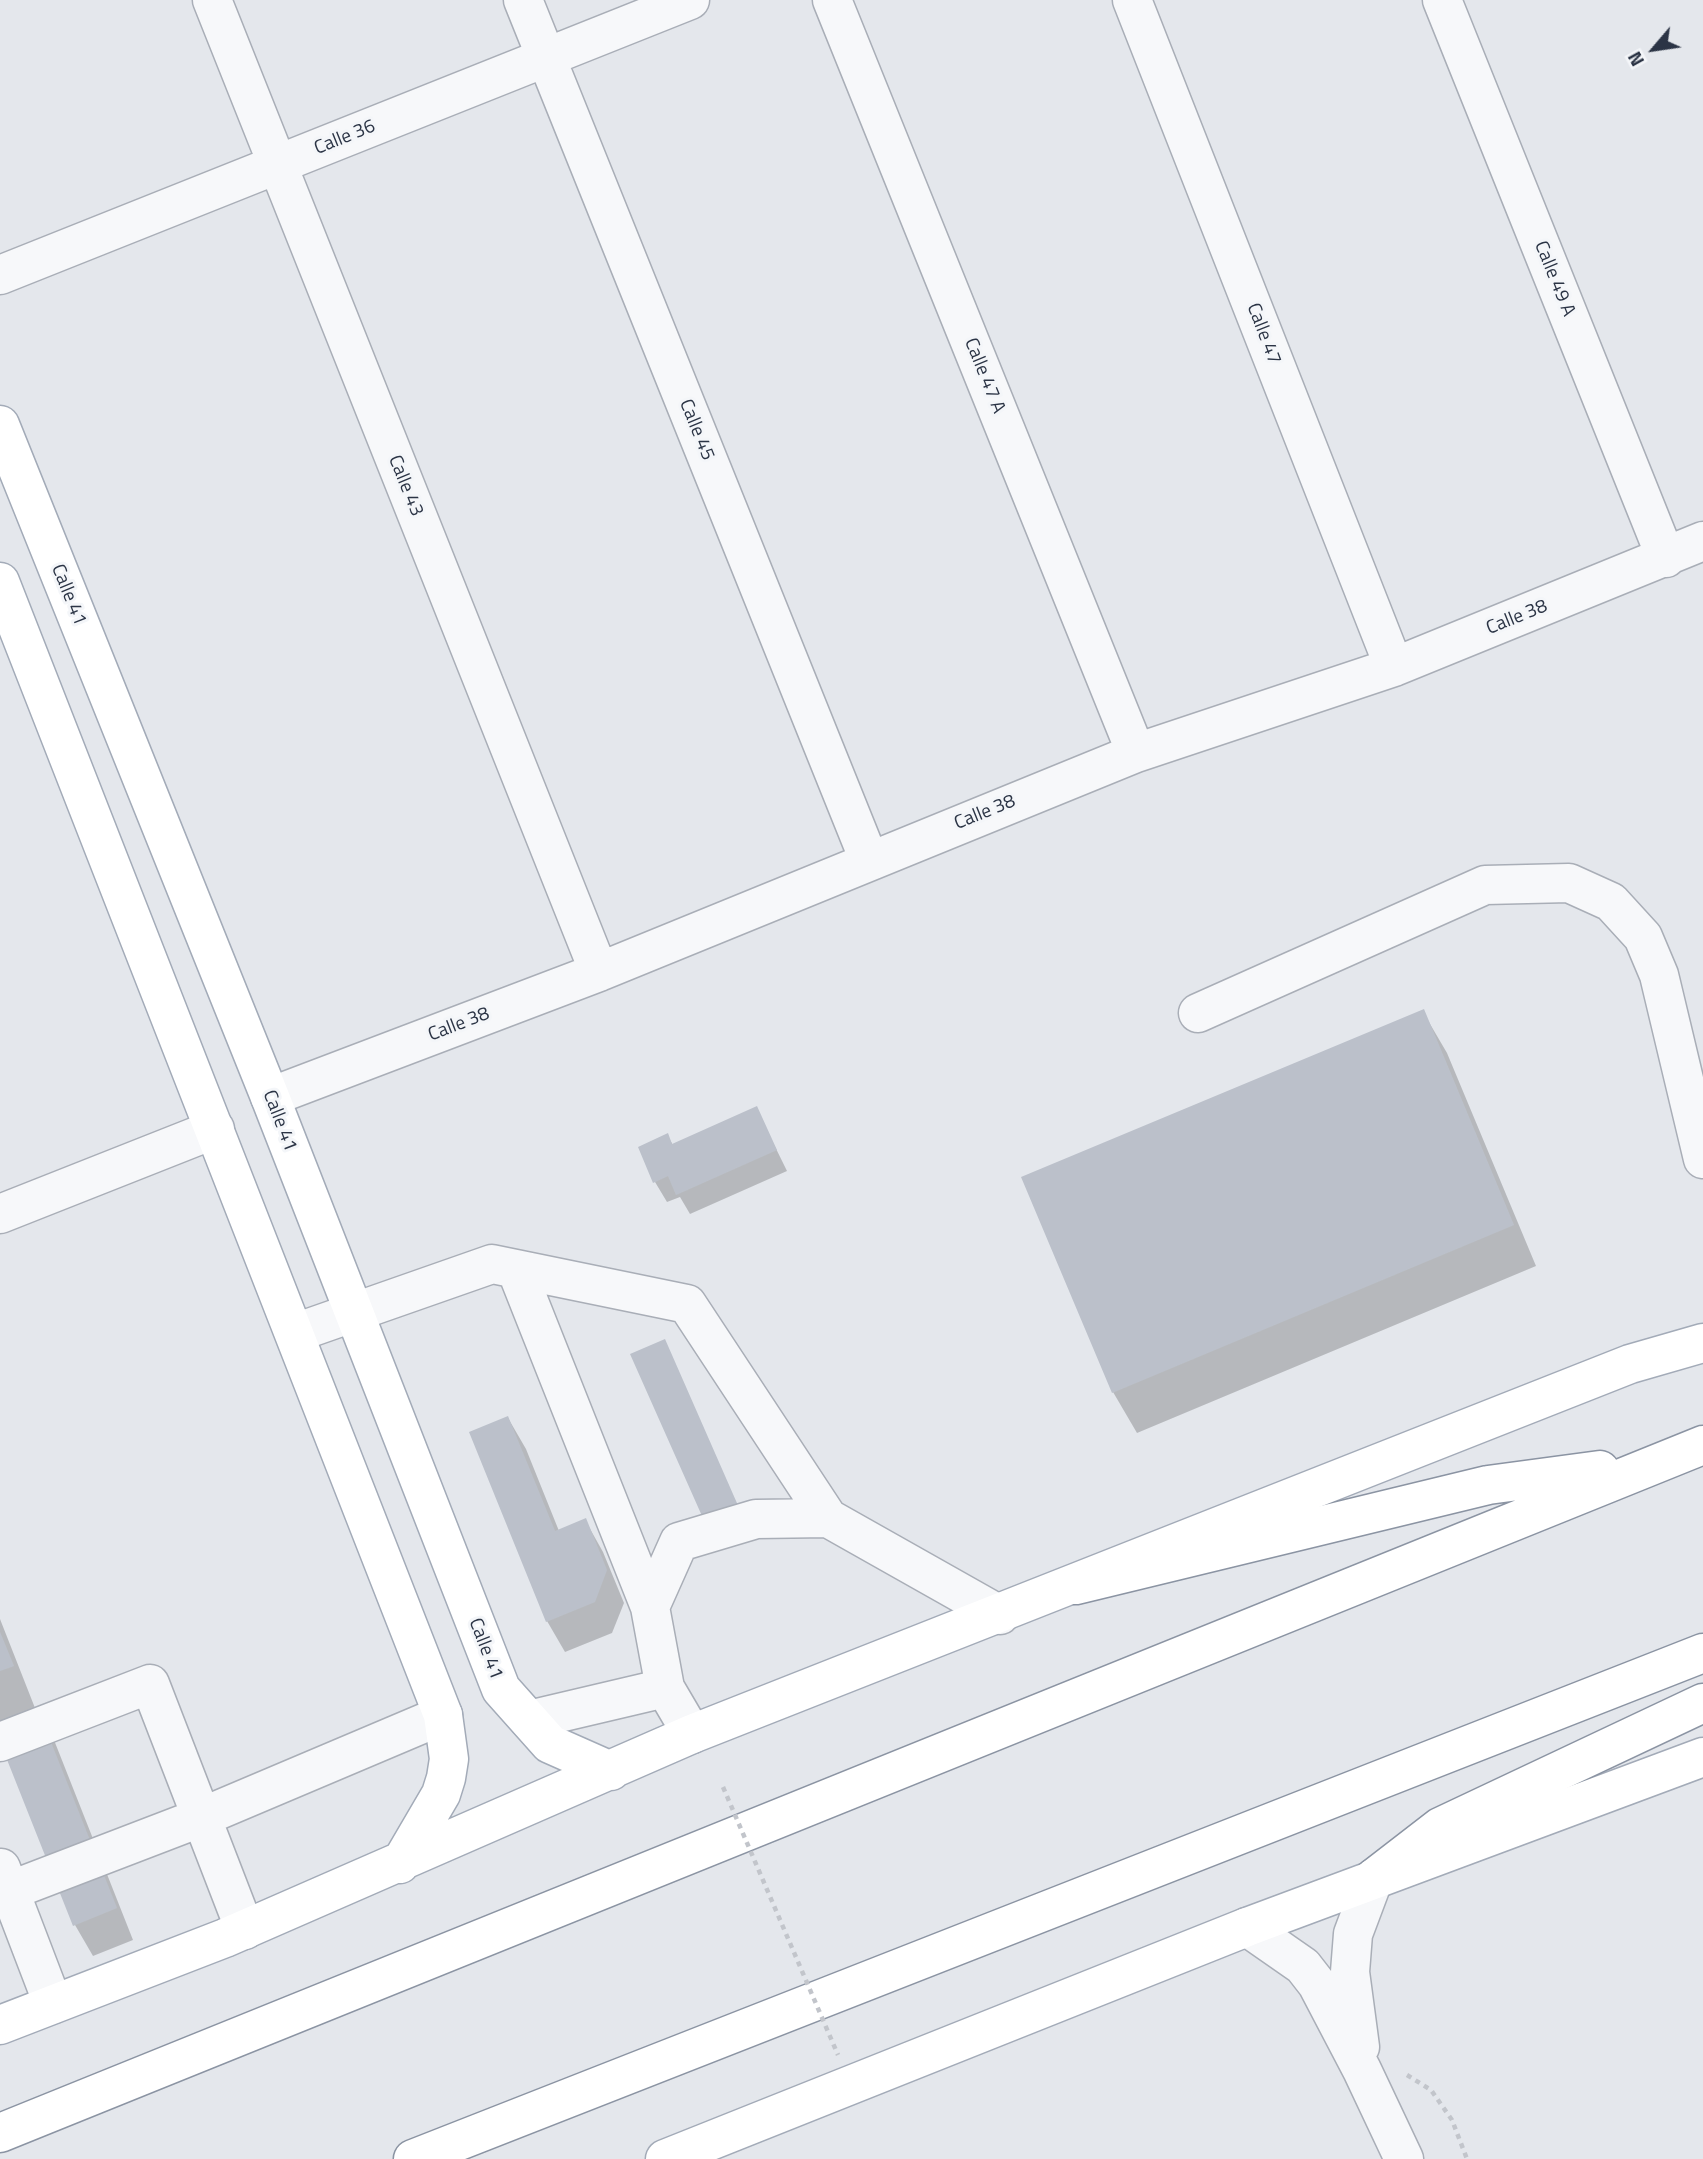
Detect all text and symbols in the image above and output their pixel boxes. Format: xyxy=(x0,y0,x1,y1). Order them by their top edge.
north arrow xyxy=(1619,14,1689,84)
text: N xyxy=(1619,47,1651,72)
street label: Calle 36 xyxy=(311,116,379,160)
street label: Calle 49 A xyxy=(1529,238,1579,320)
street label: Calle 47 xyxy=(1241,300,1285,368)
street label: Calle 47 A xyxy=(959,335,1009,417)
street label: Calle 45 xyxy=(674,396,718,464)
street label: Calle 43 xyxy=(383,452,427,520)
street label: Calle 41 xyxy=(46,561,90,629)
street label: Calle 38 xyxy=(1483,596,1551,640)
street label: Calle 38 xyxy=(951,791,1019,835)
street label: Calle 38 xyxy=(425,1003,493,1047)
street label: Calle 41 xyxy=(257,1087,301,1155)
street label: Calle 41 xyxy=(463,1615,507,1683)

